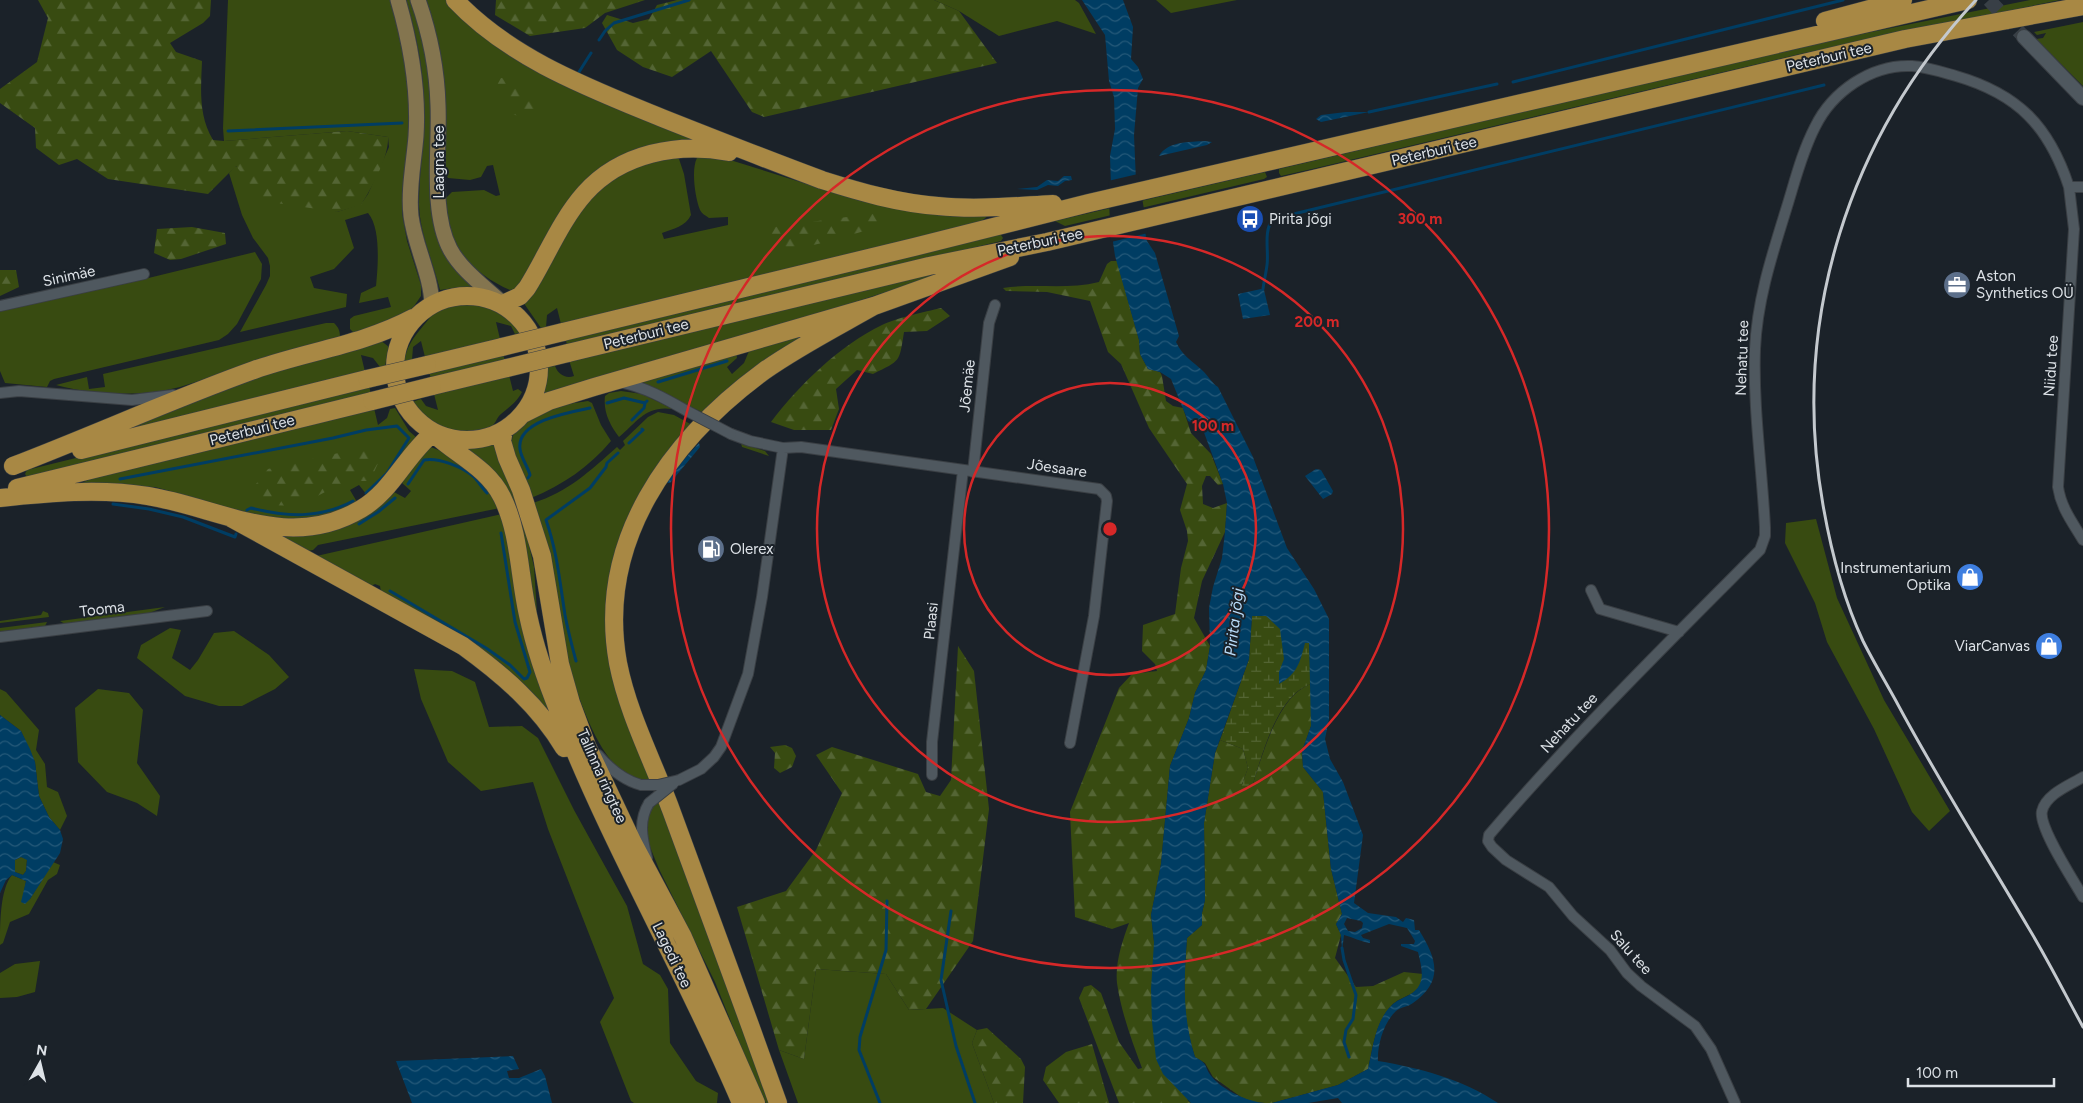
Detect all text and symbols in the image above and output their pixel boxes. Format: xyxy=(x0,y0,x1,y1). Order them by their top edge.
street label: Peterburi tee xyxy=(1785,38,1873,76)
street label: Laagna tee xyxy=(430,125,448,199)
street label: Peterburi tee xyxy=(1390,132,1478,170)
bus stop icon: Pirita jõgi xyxy=(1235,204,1265,234)
place label: Pirita jõgi xyxy=(1269,210,1332,228)
text: 300 m xyxy=(1398,210,1442,228)
street label: Peterburi tee xyxy=(996,224,1084,260)
street label: Sinimäe xyxy=(41,262,97,290)
place label: Aston Synthetics OÜ xyxy=(1976,267,2074,302)
office icon: Aston Synthetics OÜ xyxy=(1942,270,1972,300)
text: 200 m xyxy=(1295,313,1339,331)
street label: Peterburi tee xyxy=(602,315,690,353)
street label: Nehatu tee xyxy=(1732,320,1752,396)
street label: Niidu tee xyxy=(2040,335,2062,397)
street label: Jõemäe xyxy=(955,359,979,413)
street label: Peterburi tee xyxy=(208,411,296,449)
text: 100 m xyxy=(1192,417,1234,435)
street label: Jõesaare xyxy=(1026,455,1088,481)
centre of rings xyxy=(1101,520,1119,538)
fuel station icon: Olerex xyxy=(696,534,726,564)
place label: Olerex xyxy=(730,540,773,558)
place label: Instrumentarium Optika xyxy=(1840,559,1951,594)
shop icon: Instrumentarium Optika xyxy=(1955,562,1985,592)
water label: Pirita jõgi xyxy=(1220,587,1248,657)
street label: Tooma xyxy=(78,597,126,621)
street label: Plaasi xyxy=(920,601,942,641)
shop icon: ViarCanvas xyxy=(2034,631,2064,661)
place label: ViarCanvas xyxy=(1954,637,2030,655)
street label: Nehatu tee xyxy=(1537,689,1601,757)
street label: Tallinna ringtee xyxy=(573,726,631,826)
street label: Lagedi tee xyxy=(648,919,696,991)
street label: Salu tee xyxy=(1606,926,1656,978)
north arrow xyxy=(15,1038,65,1088)
text: N xyxy=(35,1041,48,1060)
scale bar xyxy=(1908,1056,2054,1088)
text: 100 m xyxy=(1916,1064,1958,1082)

